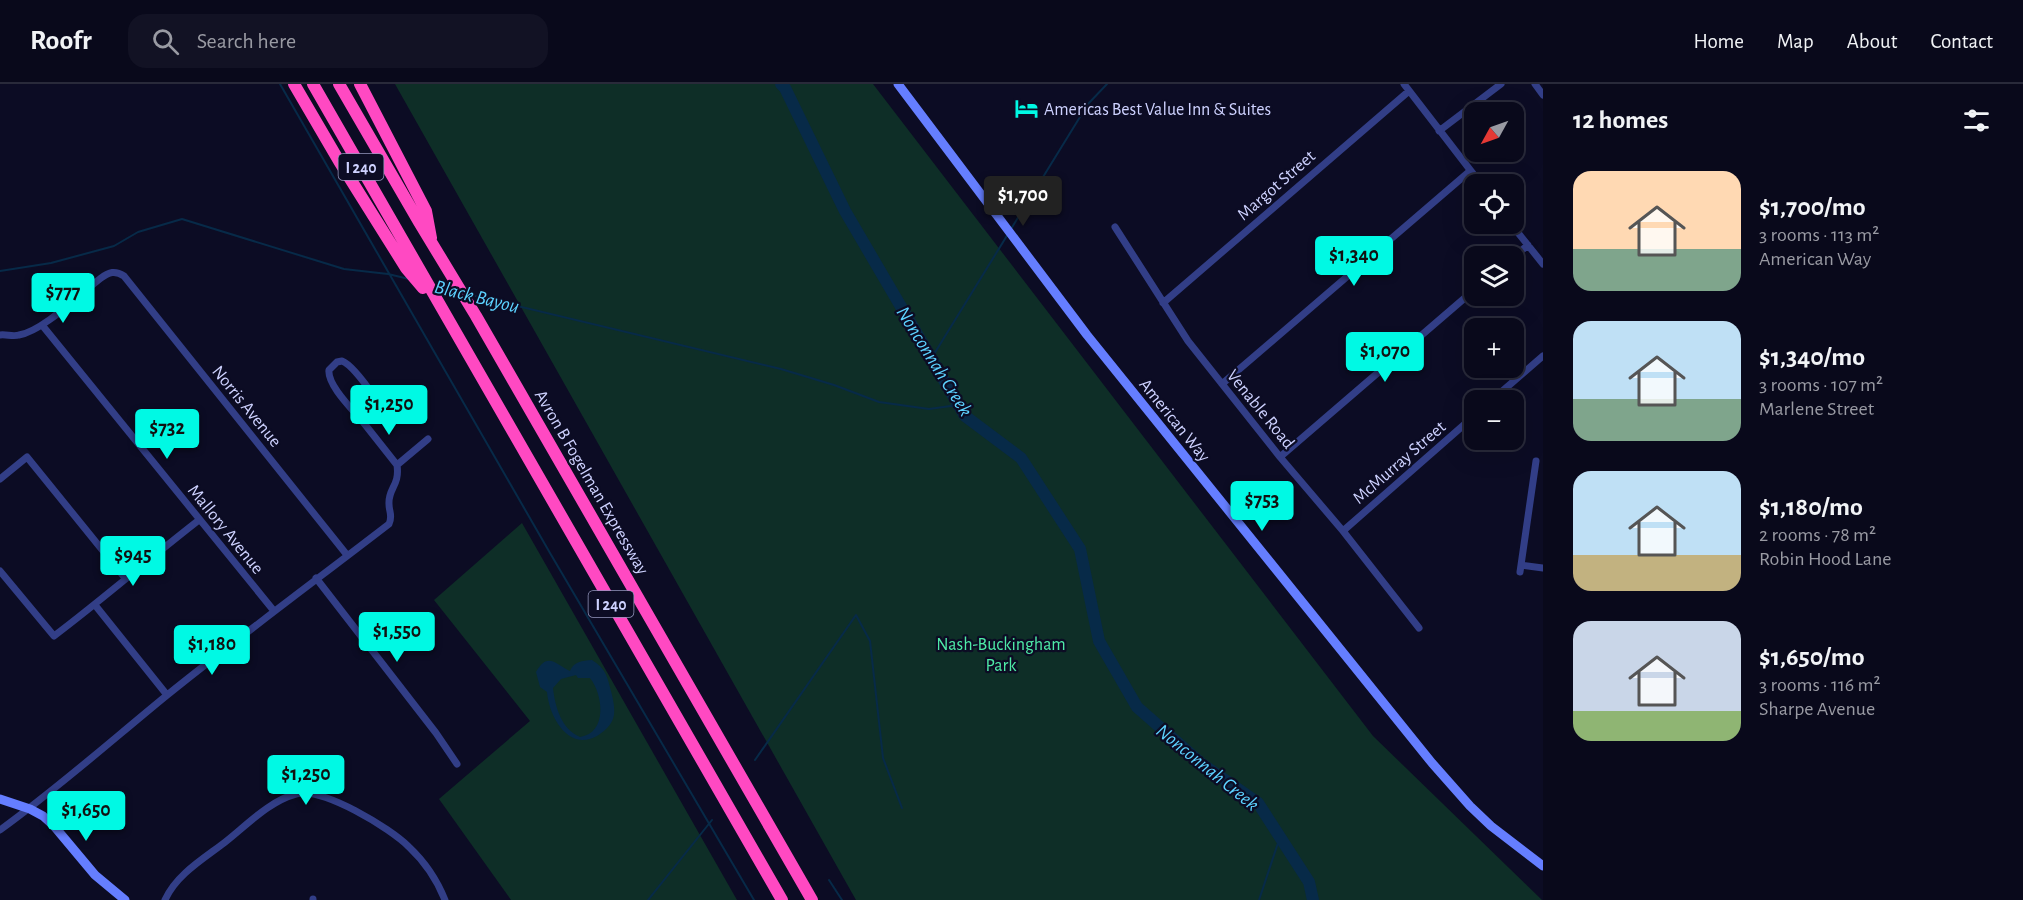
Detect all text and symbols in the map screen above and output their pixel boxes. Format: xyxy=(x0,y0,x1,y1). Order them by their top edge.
search box xyxy=(128,14,548,68)
icon: search xyxy=(149,25,182,58)
text: Roofr xyxy=(30,27,92,55)
text: Search here xyxy=(197,30,296,52)
text: Home xyxy=(1693,31,1744,52)
text: Map xyxy=(1777,31,1814,52)
text: About xyxy=(1847,31,1897,52)
text: Contact xyxy=(1930,31,1993,52)
hotel icon: Americas Best Value Inn & Suites xyxy=(1013,96,1039,122)
place label: Americas Best Value Inn & Suites xyxy=(1044,101,1271,119)
north arrow xyxy=(1464,102,1524,162)
map controls xyxy=(1464,102,1524,450)
icon: filters xyxy=(1960,104,1993,137)
text: 12 homes xyxy=(1573,107,1668,133)
street label: Margot Street xyxy=(1234,147,1319,224)
road number: I 240 xyxy=(338,154,384,180)
button: locate xyxy=(1464,174,1524,234)
pin: $1,700 xyxy=(974,176,1072,227)
text: $1,700 xyxy=(998,185,1048,205)
text: $1,700/mo xyxy=(1759,194,1866,220)
icon: home xyxy=(1621,195,1693,267)
text: 3 rooms · 113 m² xyxy=(1759,225,1879,245)
pin: $1,340 xyxy=(1305,236,1403,287)
text: $1,340 xyxy=(1329,245,1379,265)
button: layers xyxy=(1464,246,1524,306)
text: American Way xyxy=(1759,249,1871,269)
pin: $777 xyxy=(27,273,99,324)
water label: Black Bayou xyxy=(432,277,521,317)
text: $777 xyxy=(46,282,80,302)
water label: Nonconnah Creek xyxy=(892,303,976,420)
button: + xyxy=(1464,318,1524,378)
pin: $1,070 xyxy=(1336,332,1434,383)
text: $1,070 xyxy=(1360,341,1410,361)
text: $1,340/mo xyxy=(1759,344,1865,370)
icon: home xyxy=(1621,345,1693,417)
street label: Norris Avenue xyxy=(208,363,284,451)
street label: Venable Road xyxy=(1223,367,1297,453)
text: 3 rooms · 107 m² xyxy=(1759,375,1883,395)
street label: American Way xyxy=(1135,376,1213,466)
pin: $1,250 xyxy=(340,385,438,436)
street label: Avron B Fogelman Expressway xyxy=(531,387,652,578)
button: − xyxy=(1464,390,1524,450)
text: $1,250 xyxy=(364,394,414,414)
text: Marlene Street xyxy=(1759,399,1874,419)
pin: $732 xyxy=(131,409,203,460)
text: $732 xyxy=(149,418,185,438)
street label: McMurray Street xyxy=(1350,418,1450,508)
pin: $753 xyxy=(1226,481,1298,532)
street label: Mallory Avenue xyxy=(184,482,267,578)
text: $753 xyxy=(1245,490,1279,510)
text: $1,180/mo xyxy=(1759,494,1863,520)
icon: home xyxy=(1621,495,1693,567)
text: 2 rooms · 78 m² xyxy=(1759,525,1876,545)
pin: $945 xyxy=(97,536,169,587)
text: $945 xyxy=(114,545,152,565)
text: Robin Hood Lane xyxy=(1759,549,1891,569)
road number: I 240 xyxy=(588,591,634,617)
pin: $1,550 xyxy=(348,612,446,663)
text: $1,550 xyxy=(373,621,421,641)
pin: $1,180 xyxy=(163,625,261,676)
text: $1,180 xyxy=(188,634,236,654)
park label: Nash-Buckingham Park xyxy=(936,636,1066,675)
text: $1,650/mo xyxy=(1759,644,1865,670)
icon: home xyxy=(1621,645,1693,717)
text: 3 rooms · 116 m² xyxy=(1759,675,1880,695)
text: Sharpe Avenue xyxy=(1759,699,1875,719)
water label: Nonconnah Creek xyxy=(1152,721,1262,815)
pin: $1,250 xyxy=(257,755,355,806)
text: $1,250 xyxy=(281,764,331,784)
pin: $1,650 xyxy=(37,791,135,842)
text: $1,650 xyxy=(61,800,111,820)

